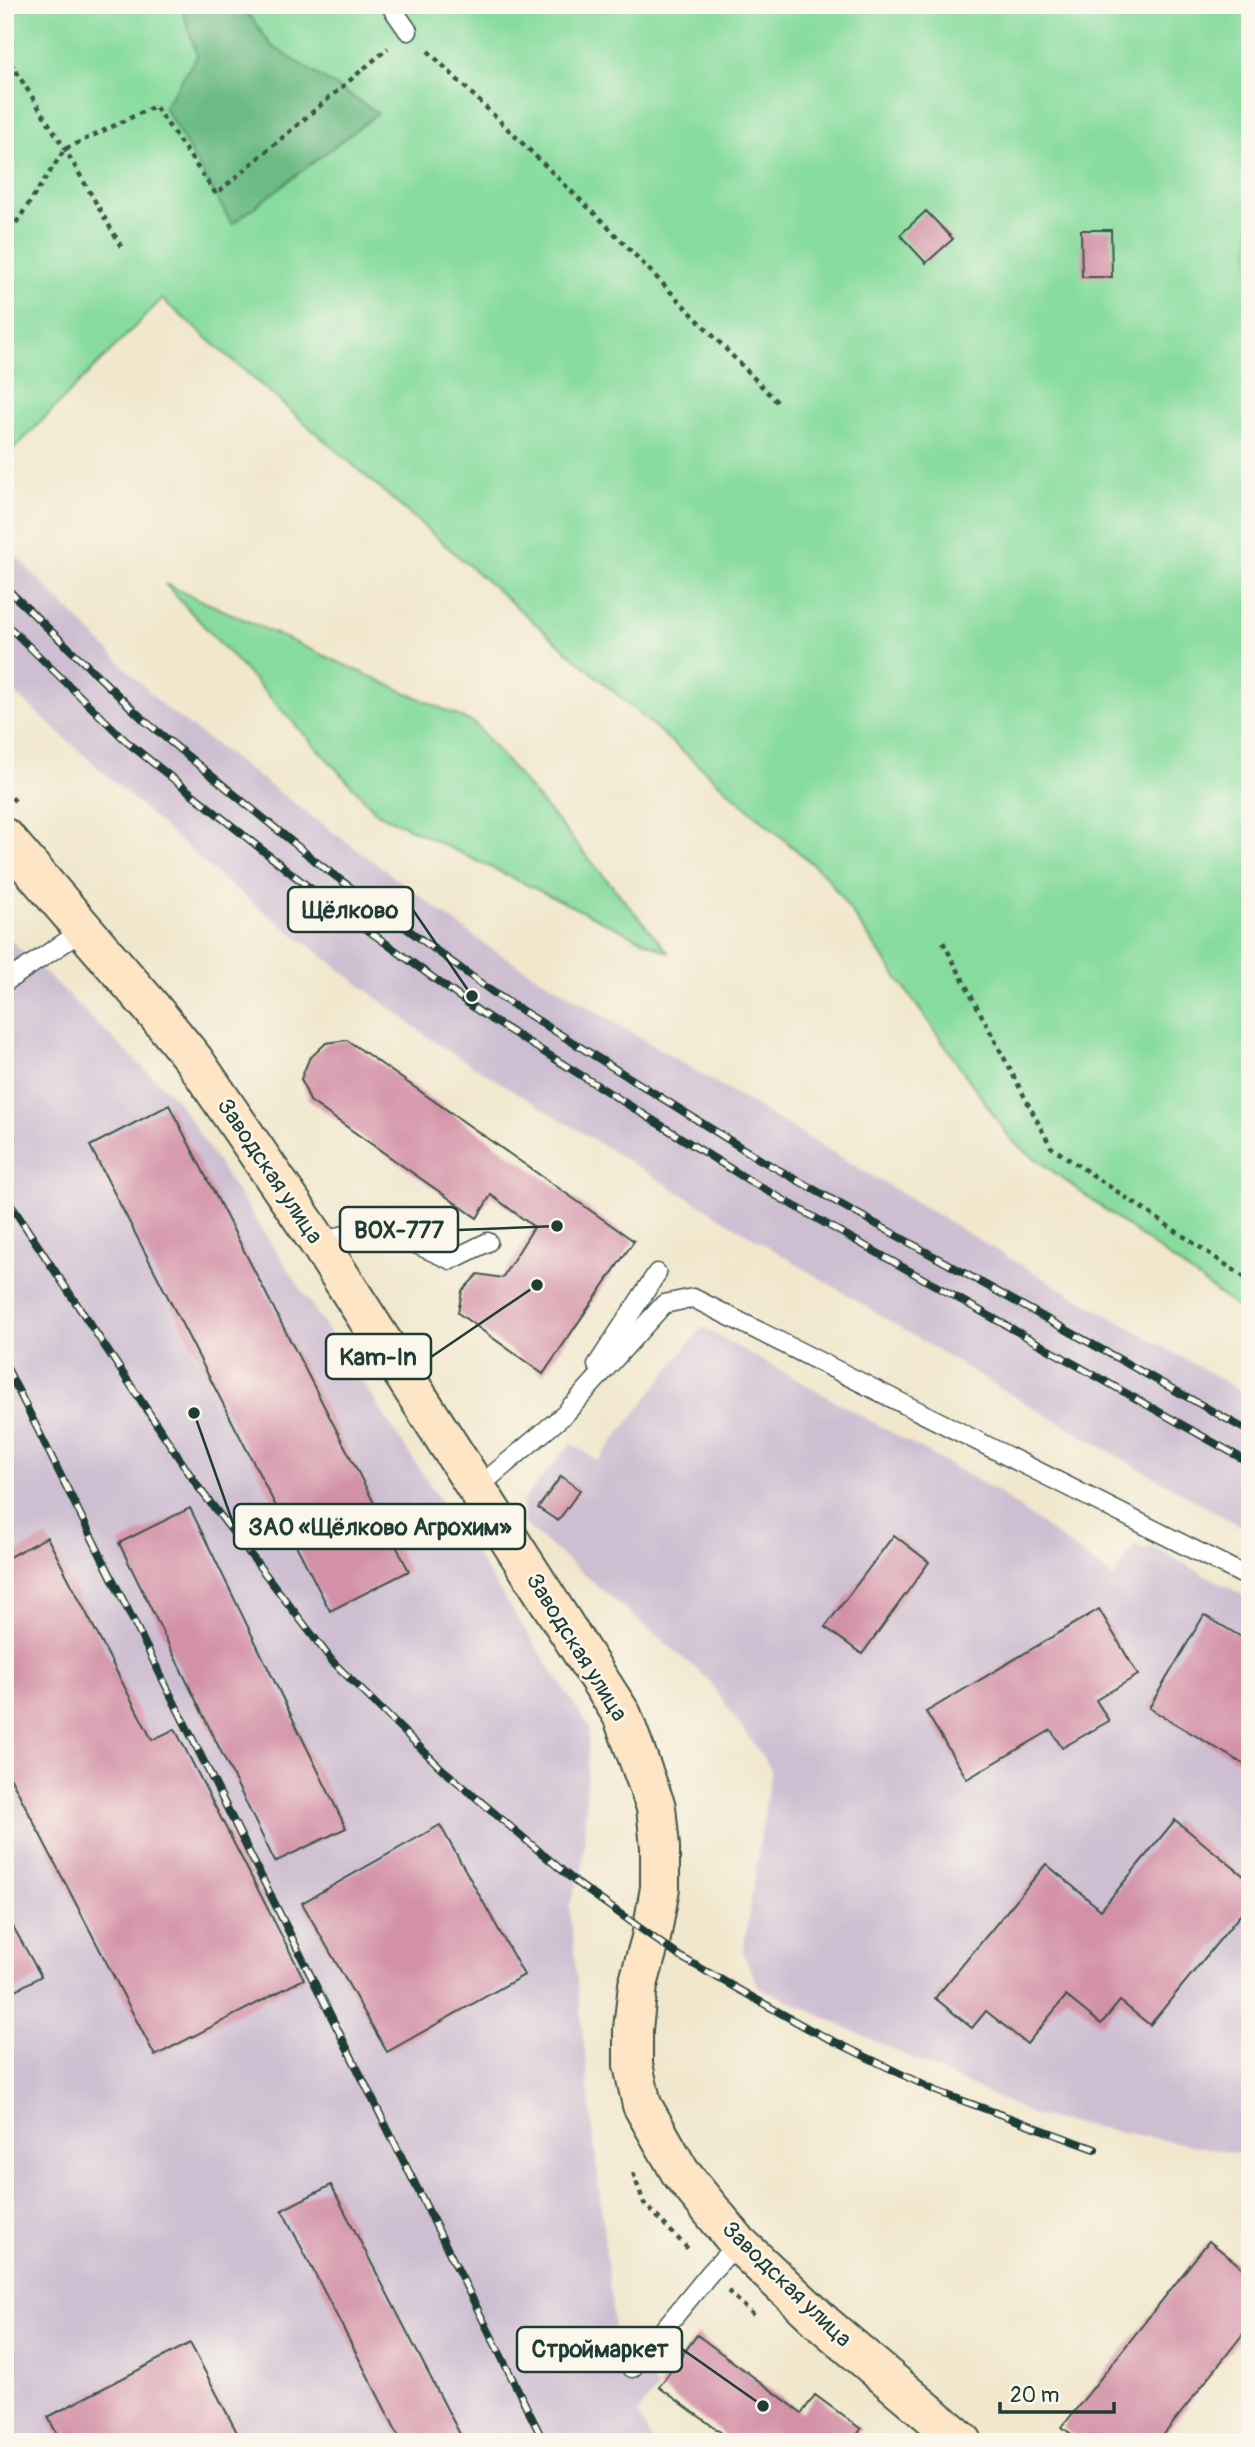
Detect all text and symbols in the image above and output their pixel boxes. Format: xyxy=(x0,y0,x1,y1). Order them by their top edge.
callout: Щёлково xyxy=(288,887,413,932)
text: Щёлково xyxy=(302,896,399,925)
street label: Заводская улица xyxy=(211,1093,329,1249)
callout: ВОХ-777 xyxy=(340,1207,458,1252)
text: ВОХ-777 xyxy=(354,1216,444,1245)
callout: Kam-In xyxy=(326,1334,431,1379)
text: Kam-In xyxy=(339,1343,417,1372)
callout: ЗАО «Щёлково Агрохим» xyxy=(234,1504,525,1549)
text: ЗАО «Щёлково Агрохим» xyxy=(248,1513,512,1542)
street label: Заводская улица xyxy=(520,1568,634,1726)
street label: Заводская улица xyxy=(716,2215,858,2353)
callout: Строймаркет xyxy=(517,2327,682,2372)
text: Строймаркет xyxy=(531,2335,670,2364)
scale bar xyxy=(1000,2370,1113,2414)
text: 20 m xyxy=(1010,2382,1059,2409)

